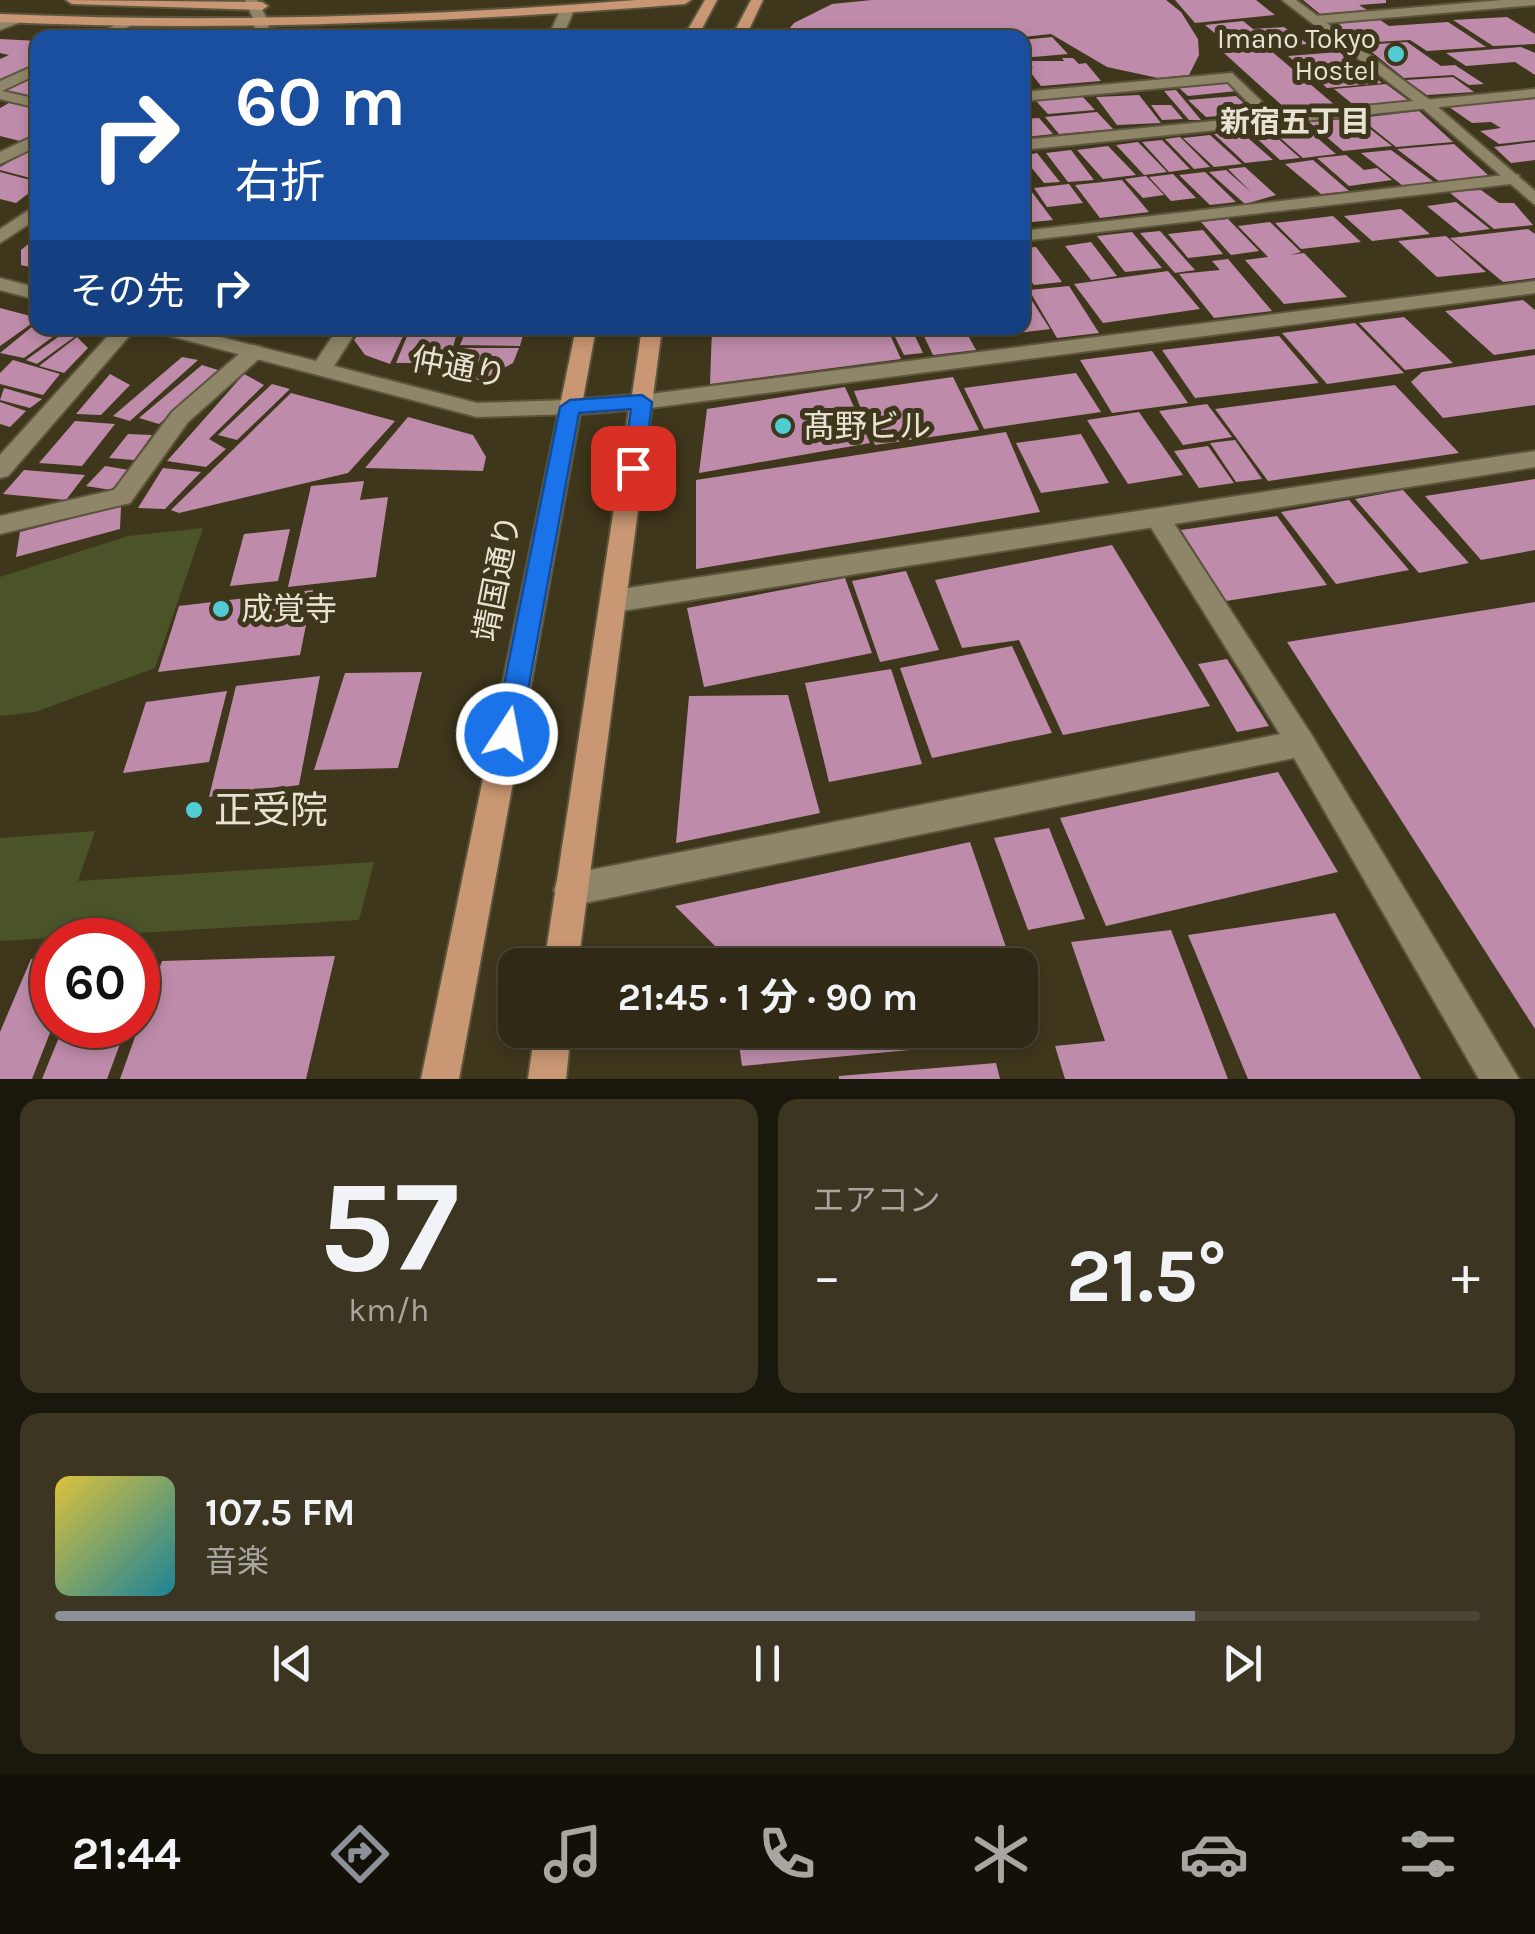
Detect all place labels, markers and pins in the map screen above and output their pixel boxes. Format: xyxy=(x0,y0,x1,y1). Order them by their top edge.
place label: Imano Tokyo Hostel xyxy=(1217,22,1376,87)
marker: Imano Tokyo Hostel xyxy=(1385,43,1407,65)
place label: 髙野ビル xyxy=(803,408,931,445)
marker: 髙野ビル xyxy=(772,415,794,437)
pin xyxy=(591,426,676,511)
place label: 成覚寺 xyxy=(241,591,337,628)
marker: 成覚寺 xyxy=(210,598,232,620)
place label: 正受院 xyxy=(214,788,328,833)
marker: 正受院 xyxy=(183,799,205,821)

